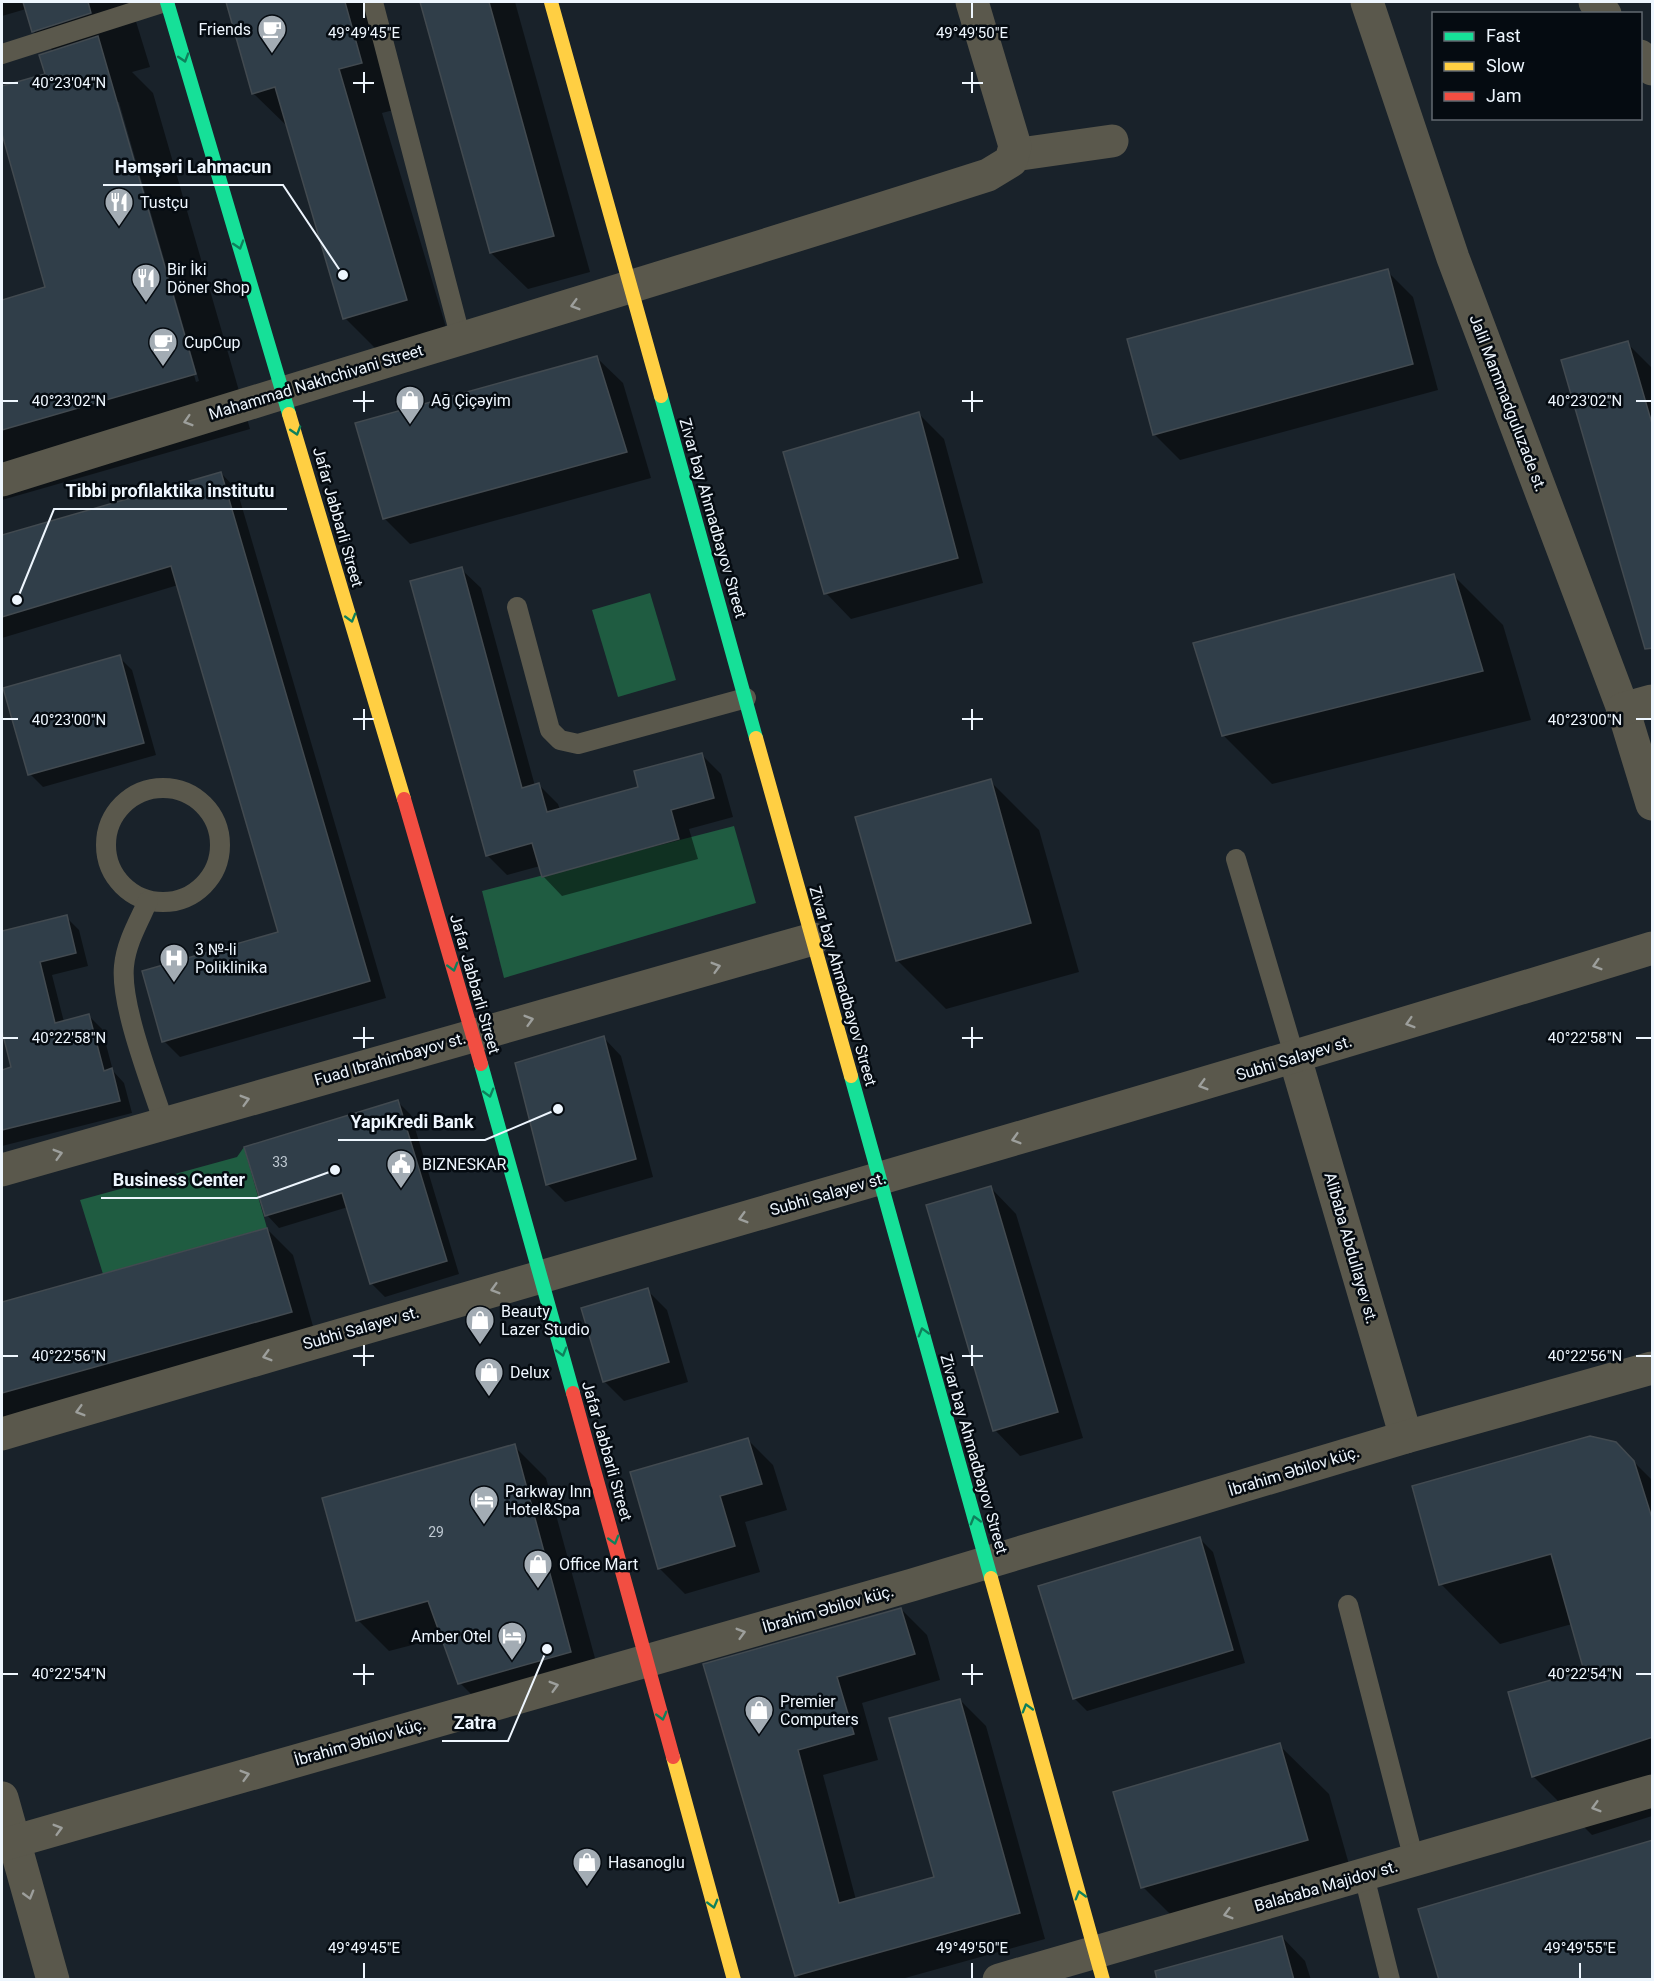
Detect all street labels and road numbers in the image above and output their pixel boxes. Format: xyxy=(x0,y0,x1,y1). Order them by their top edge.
street label: Jalil Mammadguluzade st. xyxy=(1465,312,1551,494)
street label: Mahammad Nakhchivani Street xyxy=(206,340,426,424)
street label: Zivar bay Ahmadbayov Street xyxy=(675,416,751,620)
street label: Jafar Jabbarli Street xyxy=(309,445,367,589)
street label: Zivar bay Ahmadbayov Street xyxy=(805,884,881,1088)
street label: Jafar Jabbarli Street xyxy=(446,912,504,1056)
street label: Fuad Ibrahimbayov st. xyxy=(312,1028,468,1090)
street label: Subhi Salayev st. xyxy=(1234,1031,1354,1085)
street label: Subhi Salayev st. xyxy=(768,1168,888,1220)
street label: Alibaba Abdullayev st. xyxy=(1320,1170,1382,1326)
street label: Subhi Salayev st. xyxy=(301,1302,421,1354)
street label: Zivar bay Ahmadbayov Street xyxy=(936,1352,1012,1556)
street label: Jafar Jabbarli Street xyxy=(578,1379,636,1523)
street label: İbrahim Əbilov küç. xyxy=(1226,1442,1362,1500)
street label: İbrahim Əbilov küç. xyxy=(760,1581,896,1637)
street label: İbrahim Əbilov küç. xyxy=(292,1714,428,1770)
street label: Balababa Majidov st. xyxy=(1252,1856,1400,1916)

